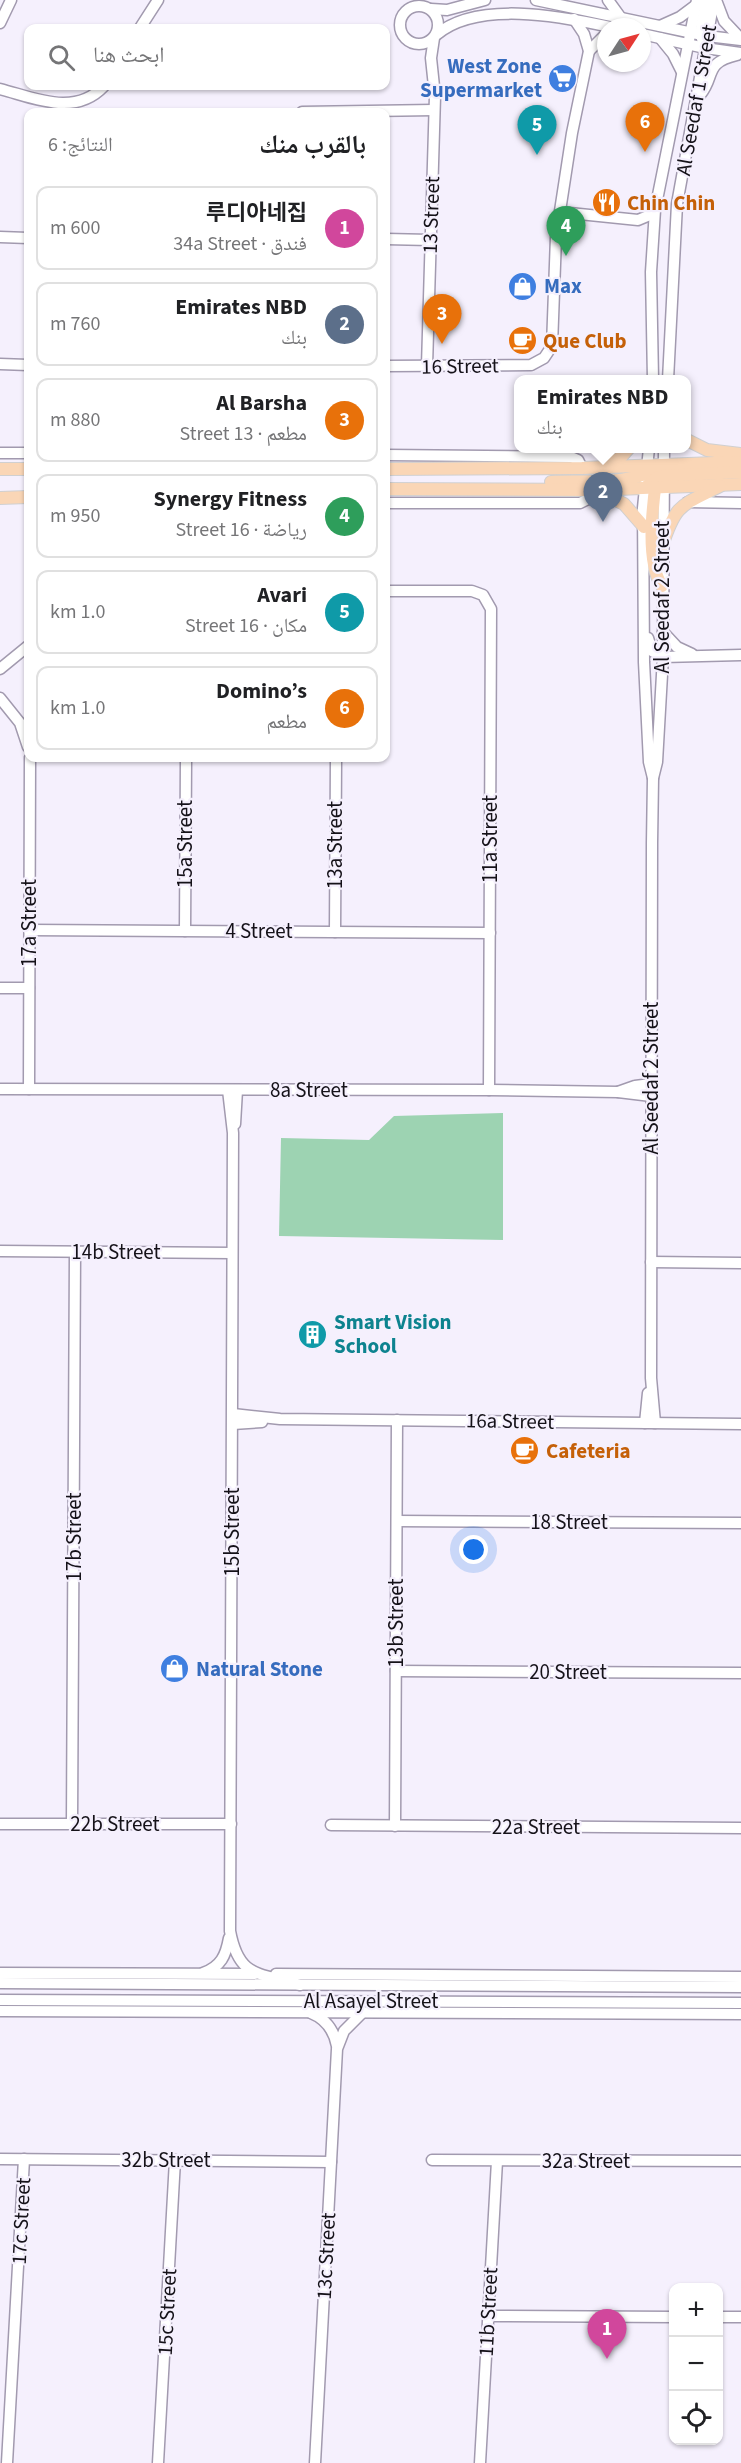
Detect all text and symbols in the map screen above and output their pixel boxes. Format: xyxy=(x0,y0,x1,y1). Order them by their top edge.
north arrow xyxy=(597,18,651,72)
street label: Al Seedaf 1 Street xyxy=(668,22,724,178)
search box xyxy=(24,24,390,90)
text: ابحث هنا xyxy=(93,39,164,71)
icon: search xyxy=(45,41,78,74)
place label: West Zone Supermarket xyxy=(420,51,542,105)
supermarket icon: West Zone Supermarket xyxy=(547,62,579,94)
pin: 6 xyxy=(626,102,664,152)
pin: 5 xyxy=(518,106,556,155)
text: بالقرب منك xyxy=(259,126,366,163)
text: النتائج: 6 xyxy=(48,131,113,159)
street label: 13 Street xyxy=(415,176,447,254)
restaurant icon: Chin Chin xyxy=(590,187,622,219)
place label: Chin Chin xyxy=(627,188,715,218)
text: 루디아네집 xyxy=(206,197,307,229)
pin: 4 xyxy=(546,206,586,256)
text: 600 m xyxy=(50,214,100,242)
text: 1 xyxy=(339,214,350,242)
text: فندق · 34a Street xyxy=(173,230,307,258)
shop icon: Max xyxy=(507,270,539,302)
place label: Max xyxy=(544,271,582,301)
text: Emirates NBD xyxy=(175,291,307,323)
pin: 3 xyxy=(422,294,462,344)
text: 760 m xyxy=(50,310,100,338)
text: 2 xyxy=(339,310,350,338)
text: بنك xyxy=(281,324,307,352)
cafe icon: Que Club xyxy=(506,325,538,357)
place label: Que Club xyxy=(543,326,627,356)
street label: 16 Street xyxy=(421,350,499,382)
popup xyxy=(514,375,691,453)
text: Emirates NBD xyxy=(537,381,668,413)
text: Al Barsha xyxy=(216,387,307,419)
text: 880 m xyxy=(50,406,100,434)
text: 3 xyxy=(339,406,350,434)
text: بنك xyxy=(537,414,563,442)
text: مطعم · 13 Street xyxy=(179,420,307,448)
pin: 2 xyxy=(584,472,622,522)
text: Synergy Fitness xyxy=(154,483,307,515)
text: 950 m xyxy=(50,502,100,530)
text: 4 xyxy=(339,502,350,530)
text: رياضة · 16 Street xyxy=(176,516,307,544)
street label: Al Seedaf 2 Street xyxy=(647,521,677,673)
text: Avari xyxy=(257,579,307,611)
text: 1.0 km xyxy=(50,598,105,626)
text: 5 xyxy=(339,598,350,626)
text: مكان · 16 Street xyxy=(185,612,307,640)
text: Domino’s xyxy=(216,675,307,707)
text: 1.0 km xyxy=(50,694,105,722)
text: 6 xyxy=(339,694,350,722)
text: مطعم xyxy=(266,708,307,736)
street label: 11a Street xyxy=(475,795,505,883)
street label: 15a Street xyxy=(170,800,200,888)
street label: 13a Street xyxy=(320,801,350,889)
street label: 17a Street xyxy=(14,879,44,967)
street label: 4 Street xyxy=(225,916,293,946)
street label: Al Seedaf 2 Street xyxy=(636,1002,666,1154)
street label: 8a Street xyxy=(270,1075,348,1105)
street label: 14b Street xyxy=(71,1237,161,1267)
place label: Smart Vision School xyxy=(334,1307,452,1361)
building icon: Smart Vision School xyxy=(297,1318,329,1350)
street label: 16a Street xyxy=(466,1405,554,1437)
cafe icon: Cafeteria xyxy=(509,1435,541,1467)
place label: Cafeteria xyxy=(546,1436,631,1466)
street label: 15b Street xyxy=(217,1487,247,1577)
street label: 17b Street xyxy=(59,1492,89,1582)
street label: 18 Street xyxy=(530,1507,608,1537)
your location xyxy=(459,1535,488,1564)
street label: 13b Street xyxy=(381,1578,411,1668)
shop icon: Natural Stone xyxy=(159,1653,191,1685)
place label: Natural Stone xyxy=(196,1654,323,1684)
street label: 20 Street xyxy=(529,1657,607,1687)
street label: 22b Street xyxy=(70,1809,160,1839)
street label: 22a Street xyxy=(492,1812,580,1842)
street label: Al Asayel Street xyxy=(304,1986,438,2016)
street label: 32b Street xyxy=(121,2145,211,2175)
street label: 32a Street xyxy=(542,2146,630,2176)
street label: 17c Street xyxy=(4,2177,38,2265)
street label: 13c Street xyxy=(309,2212,343,2300)
street label: 11b Street xyxy=(471,2267,505,2357)
street label: 15c Street xyxy=(150,2268,184,2356)
map controls xyxy=(669,2283,723,2445)
button: + xyxy=(669,2283,723,2337)
pin: 1 xyxy=(588,2310,626,2359)
button: − xyxy=(669,2337,723,2391)
button: locate xyxy=(669,2391,723,2445)

